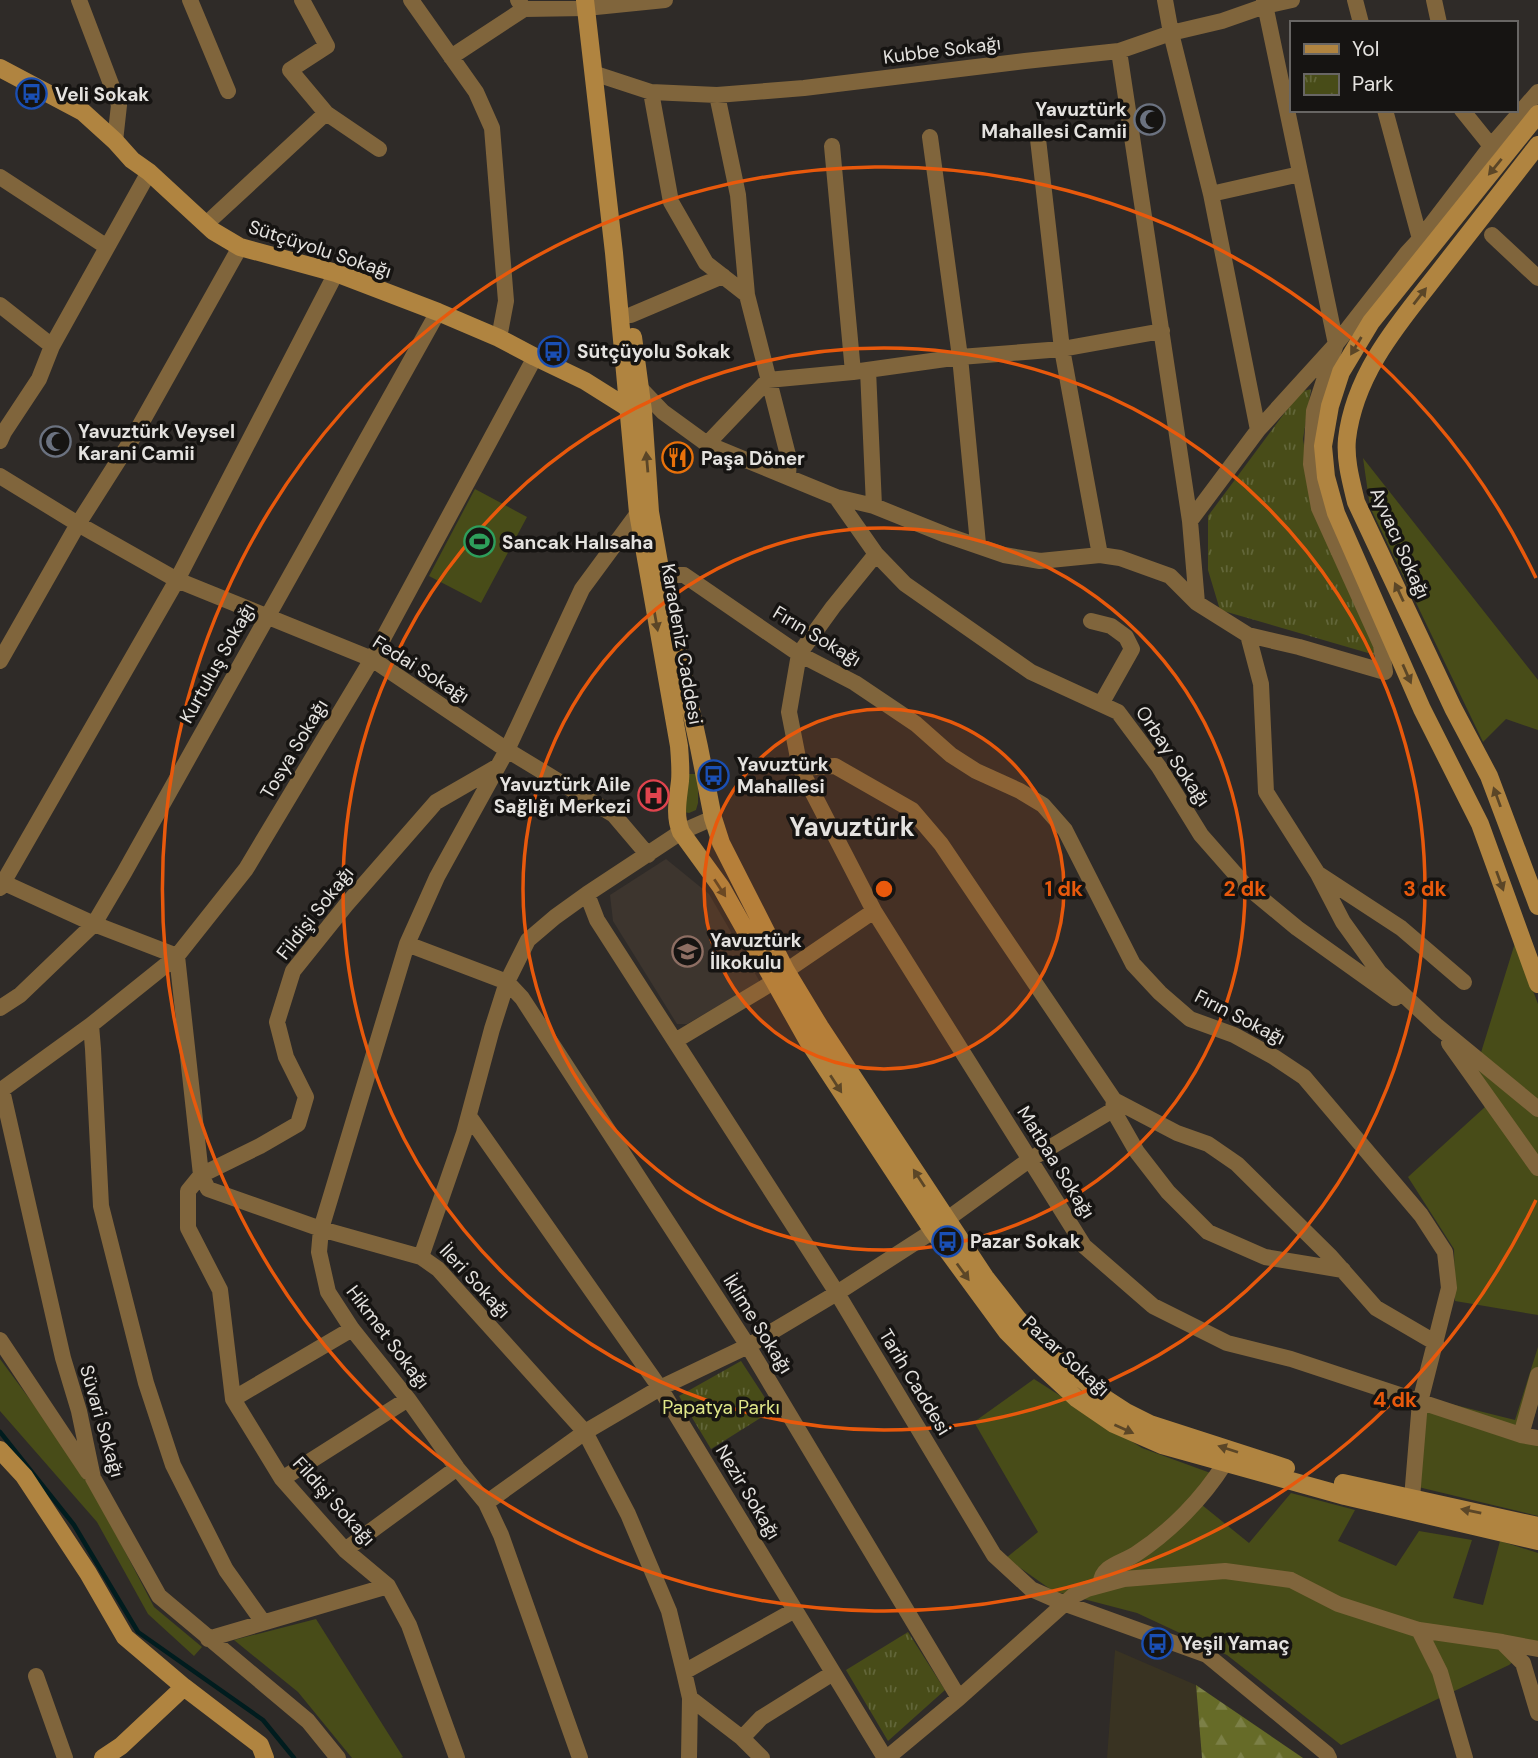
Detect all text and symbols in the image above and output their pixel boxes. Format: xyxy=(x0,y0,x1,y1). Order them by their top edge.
legend xyxy=(1290,21,1517,112)
street label: Kubbe Sokağı xyxy=(882,30,1002,70)
text: Yol xyxy=(1352,35,1380,63)
text: Park xyxy=(1352,70,1394,98)
bus stop icon: Veli Sokak xyxy=(15,77,49,111)
place label: Veli Sokak xyxy=(55,82,149,107)
place label: Yavuztürk Mahallesi Camii xyxy=(981,97,1127,144)
mosque icon: Yavuztürk Mahallesi Camii xyxy=(1133,103,1167,137)
one-way arrow xyxy=(1488,158,1503,175)
street label: Sütçüyolu Sokağı xyxy=(245,214,395,284)
one-way arrow xyxy=(1412,288,1427,306)
bus stop icon: Sütçüyolu Sokak xyxy=(537,334,571,368)
one-way arrow xyxy=(1349,337,1362,356)
place label: Sütçüyolu Sokak xyxy=(577,339,731,364)
place label: Yavuztürk Veysel Karani Camii xyxy=(78,419,235,466)
mosque icon: Yavuztürk Veysel Karani Camii xyxy=(38,425,72,459)
restaurant icon: Paşa Döner xyxy=(661,441,695,475)
place label: Paşa Döner xyxy=(701,446,805,471)
one-way arrow xyxy=(641,451,652,473)
street label: Ayvacı Sokağı xyxy=(1364,484,1436,602)
sports icon: Sancak Halısaha xyxy=(462,525,496,559)
place label: Sancak Halısaha xyxy=(502,530,653,555)
street label: Karadeniz Caddesi xyxy=(656,562,708,726)
one-way arrow xyxy=(1393,581,1404,602)
street label: Kurtuluş Sokağı xyxy=(174,598,260,728)
street label: Fırın Sokağı xyxy=(768,600,866,672)
one-way arrow xyxy=(651,610,662,632)
street label: Fedai Sokağı xyxy=(368,629,474,709)
one-way arrow xyxy=(1402,663,1413,684)
street label: Tosya Sokağı xyxy=(255,695,333,803)
street label: Orbay Sokağı xyxy=(1130,701,1216,811)
place label: Yavuztürk Mahallesi xyxy=(737,752,829,799)
bus stop icon: Yavuztürk Mahallesi xyxy=(697,758,731,792)
place label: Yavuztürk Aile Sağlığı Merkezi xyxy=(494,772,631,819)
hospital icon: Yavuztürk Aile Sağlığı Merkezi xyxy=(637,778,671,812)
one-way arrow xyxy=(1491,786,1502,807)
district label: Yavuztürk xyxy=(789,810,915,844)
street label: Fildişi Sokağı xyxy=(271,861,359,965)
one-way arrow xyxy=(1495,870,1506,891)
text: 1 dk xyxy=(1045,875,1083,903)
text: 2 dk xyxy=(1224,875,1266,903)
text: 3 dk xyxy=(1403,875,1447,903)
centre of rings xyxy=(872,877,896,901)
one-way arrow xyxy=(714,878,727,897)
place label: Yavuztürk İlkokulu xyxy=(710,928,802,975)
school or university icon: Yavuztürk İlkokulu xyxy=(670,934,704,968)
street label: Fırın Sokağı xyxy=(1190,983,1290,1051)
one-way arrow xyxy=(829,1074,842,1093)
street label: Matbaa Sokağı xyxy=(1011,1101,1101,1223)
one-way arrow xyxy=(912,1169,926,1187)
bus stop icon: Pazar Sokak xyxy=(930,1224,964,1258)
place label: Pazar Sokak xyxy=(970,1229,1081,1254)
street label: İleri Sokağı xyxy=(434,1238,516,1324)
one-way arrow xyxy=(956,1263,970,1281)
street label: İklime Sokağı xyxy=(718,1270,798,1378)
street label: Hikmet Sokağı xyxy=(341,1280,435,1394)
street label: Pazar Sokağı xyxy=(1017,1310,1115,1402)
street label: Tarih Caddesi xyxy=(873,1324,957,1440)
street label: Süvari Sokağı xyxy=(74,1362,130,1480)
text: 4 dk xyxy=(1373,1386,1417,1414)
park label: Papatya Parkı xyxy=(662,1395,780,1420)
one-way arrow xyxy=(1114,1424,1135,1435)
street label: Nezir Sokağı xyxy=(710,1440,786,1544)
one-way arrow xyxy=(1217,1443,1238,1454)
street label: Fildişi Sokağı xyxy=(287,1451,381,1551)
one-way arrow xyxy=(1460,1505,1482,1516)
bus stop icon: Yeşil Yamaç xyxy=(1141,1626,1175,1660)
place label: Yeşil Yamaç xyxy=(1181,1631,1290,1656)

